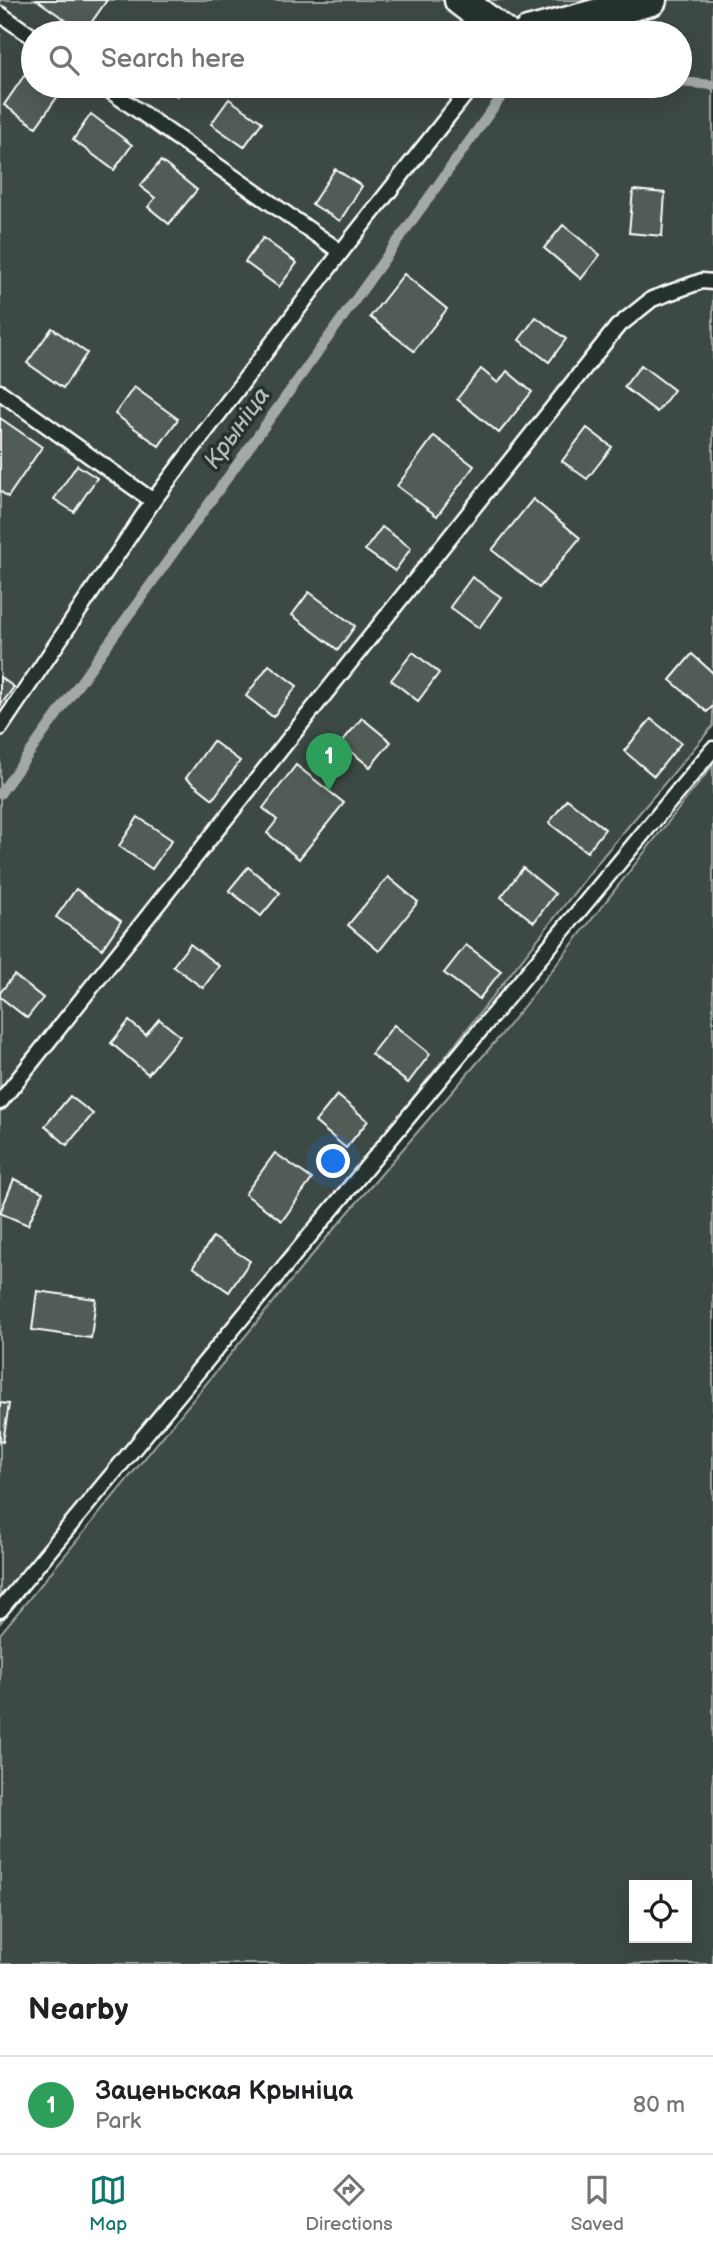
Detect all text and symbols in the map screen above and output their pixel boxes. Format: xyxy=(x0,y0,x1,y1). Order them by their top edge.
search box xyxy=(21,21,692,98)
icon: search xyxy=(45,41,83,79)
text: Search here xyxy=(101,44,245,75)
water label: Крыніца xyxy=(198,381,276,475)
pin: 1 xyxy=(306,733,352,791)
your location xyxy=(316,1144,350,1178)
map controls xyxy=(629,1880,692,1943)
button: locate xyxy=(629,1880,692,1943)
text: Nearby xyxy=(28,1992,128,2028)
text: Заценьская Крыніца xyxy=(95,2076,353,2107)
text: 1 xyxy=(46,2091,56,2119)
text: 80 m xyxy=(633,2091,685,2119)
text: Park xyxy=(95,2107,141,2135)
tab: Map xyxy=(89,2171,127,2236)
tab: Directions xyxy=(305,2171,393,2236)
tab: Saved xyxy=(571,2171,624,2236)

